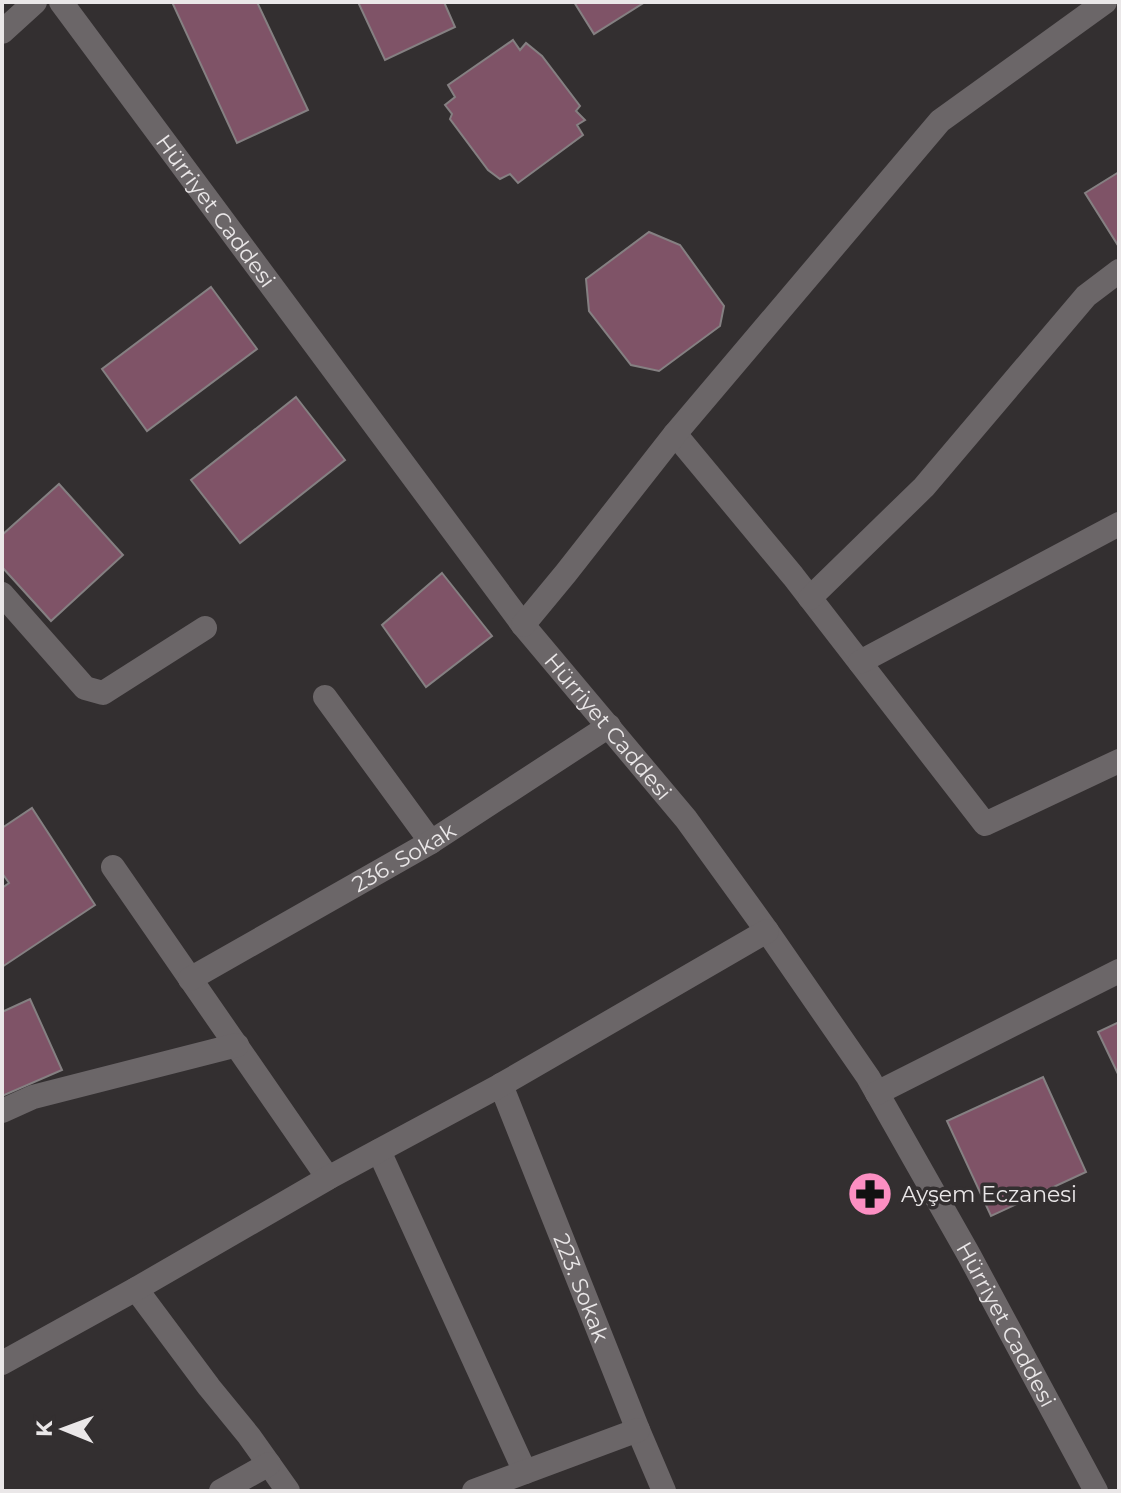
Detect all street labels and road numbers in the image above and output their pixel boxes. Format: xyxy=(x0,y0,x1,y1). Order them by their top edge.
street label: Hürriyet Caddesi xyxy=(150,129,281,293)
street label: Hürriyet Caddesi xyxy=(538,648,677,806)
street label: 236. Sokak xyxy=(347,816,462,898)
street label: 223. Sokak xyxy=(547,1230,615,1347)
street label: Hürriyet Caddesi xyxy=(950,1237,1061,1412)

